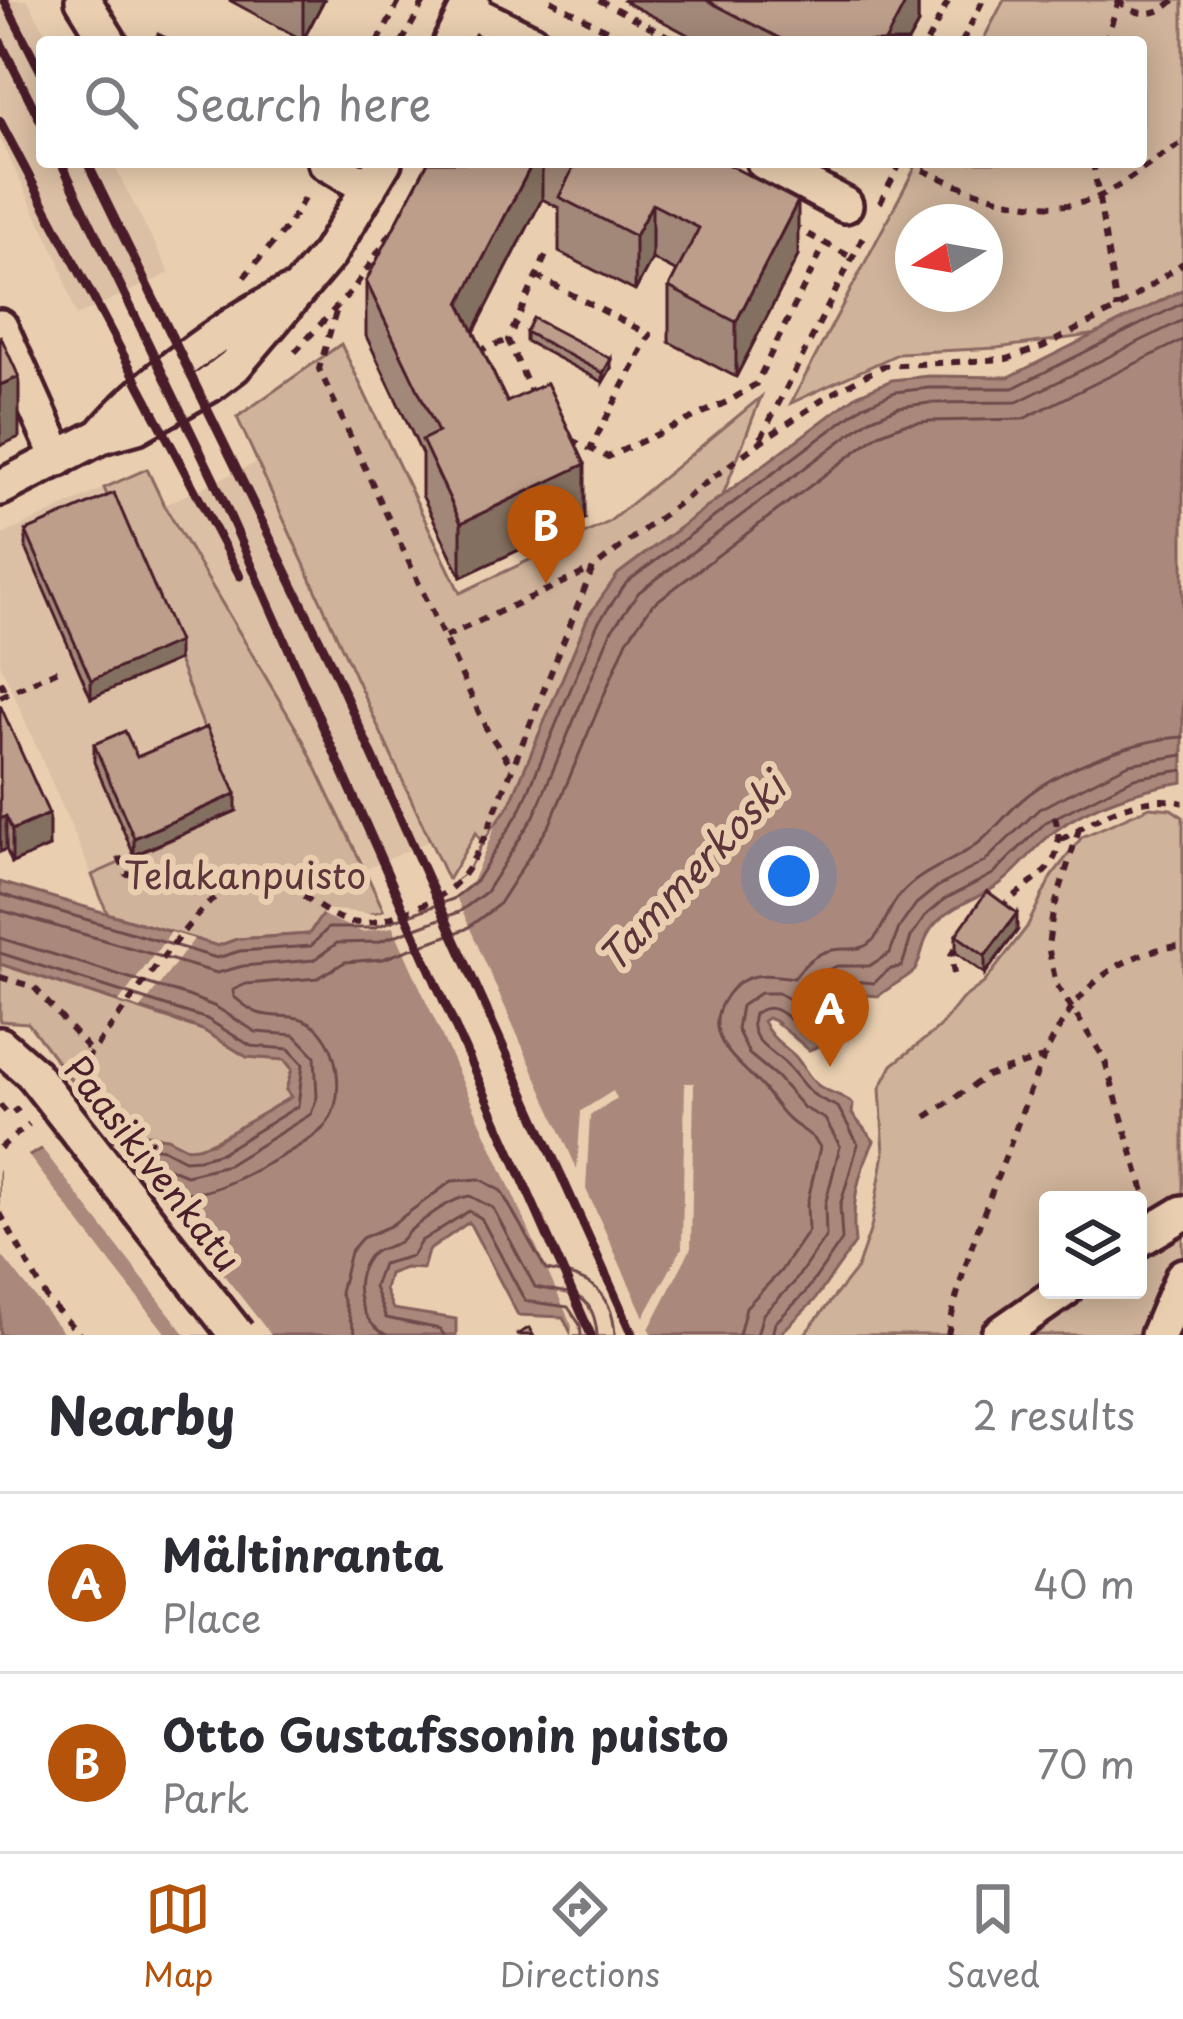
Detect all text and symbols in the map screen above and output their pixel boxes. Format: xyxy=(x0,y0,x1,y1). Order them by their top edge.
search box xyxy=(36,36,1147,168)
text: Search here xyxy=(174,68,431,136)
icon: search xyxy=(78,69,144,135)
north arrow xyxy=(895,204,1003,312)
pin: B xyxy=(507,485,585,584)
water label: Tammerkoski xyxy=(583,755,801,984)
your location xyxy=(759,846,819,906)
park label: Telakanpuisto xyxy=(124,847,366,901)
pin: A xyxy=(791,968,869,1067)
street label: Paasikivenkatu xyxy=(52,1043,255,1282)
map controls xyxy=(1039,1191,1147,1299)
button: layers xyxy=(1039,1191,1147,1299)
text: Nearby xyxy=(48,1375,235,1452)
text: 2 results xyxy=(973,1384,1135,1443)
text: Mältinranta xyxy=(162,1519,444,1587)
text: A xyxy=(72,1553,102,1612)
text: 40 m xyxy=(1033,1553,1135,1612)
text: Place xyxy=(162,1587,262,1646)
text: Otto Gustafssonin puisto xyxy=(162,1699,729,1767)
text: B xyxy=(74,1733,100,1792)
text: 70 m xyxy=(1037,1733,1135,1792)
text: Park xyxy=(162,1767,249,1826)
tab: Map xyxy=(143,1876,214,1998)
tab: Directions xyxy=(500,1876,660,1998)
tab: Saved xyxy=(946,1876,1040,1998)

